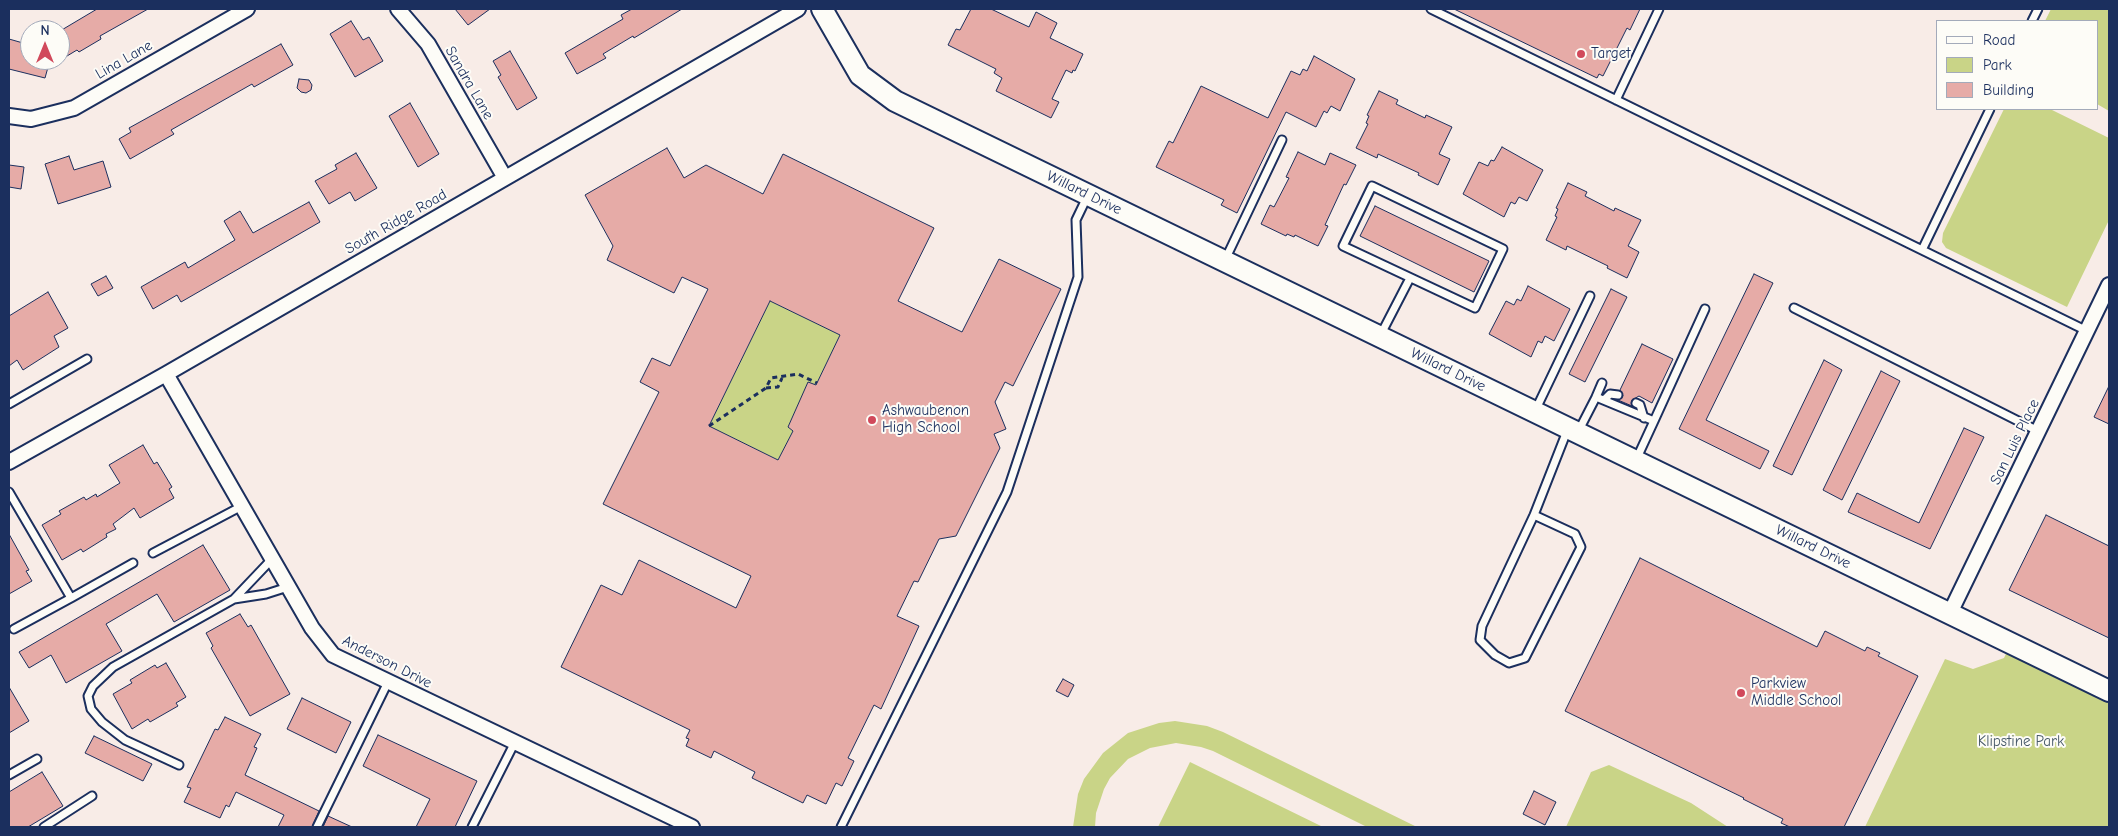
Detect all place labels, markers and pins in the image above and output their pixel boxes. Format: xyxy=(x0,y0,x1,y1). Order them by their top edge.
place label: Target xyxy=(1591,45,1630,63)
marker: Target xyxy=(1575,48,1587,60)
place label: Ashwaubenon High School xyxy=(882,402,969,437)
marker: Ashwaubenon High School xyxy=(866,414,878,426)
place label: Parkview Middle School xyxy=(1751,675,1841,710)
marker: Parkview Middle School xyxy=(1735,687,1747,699)

